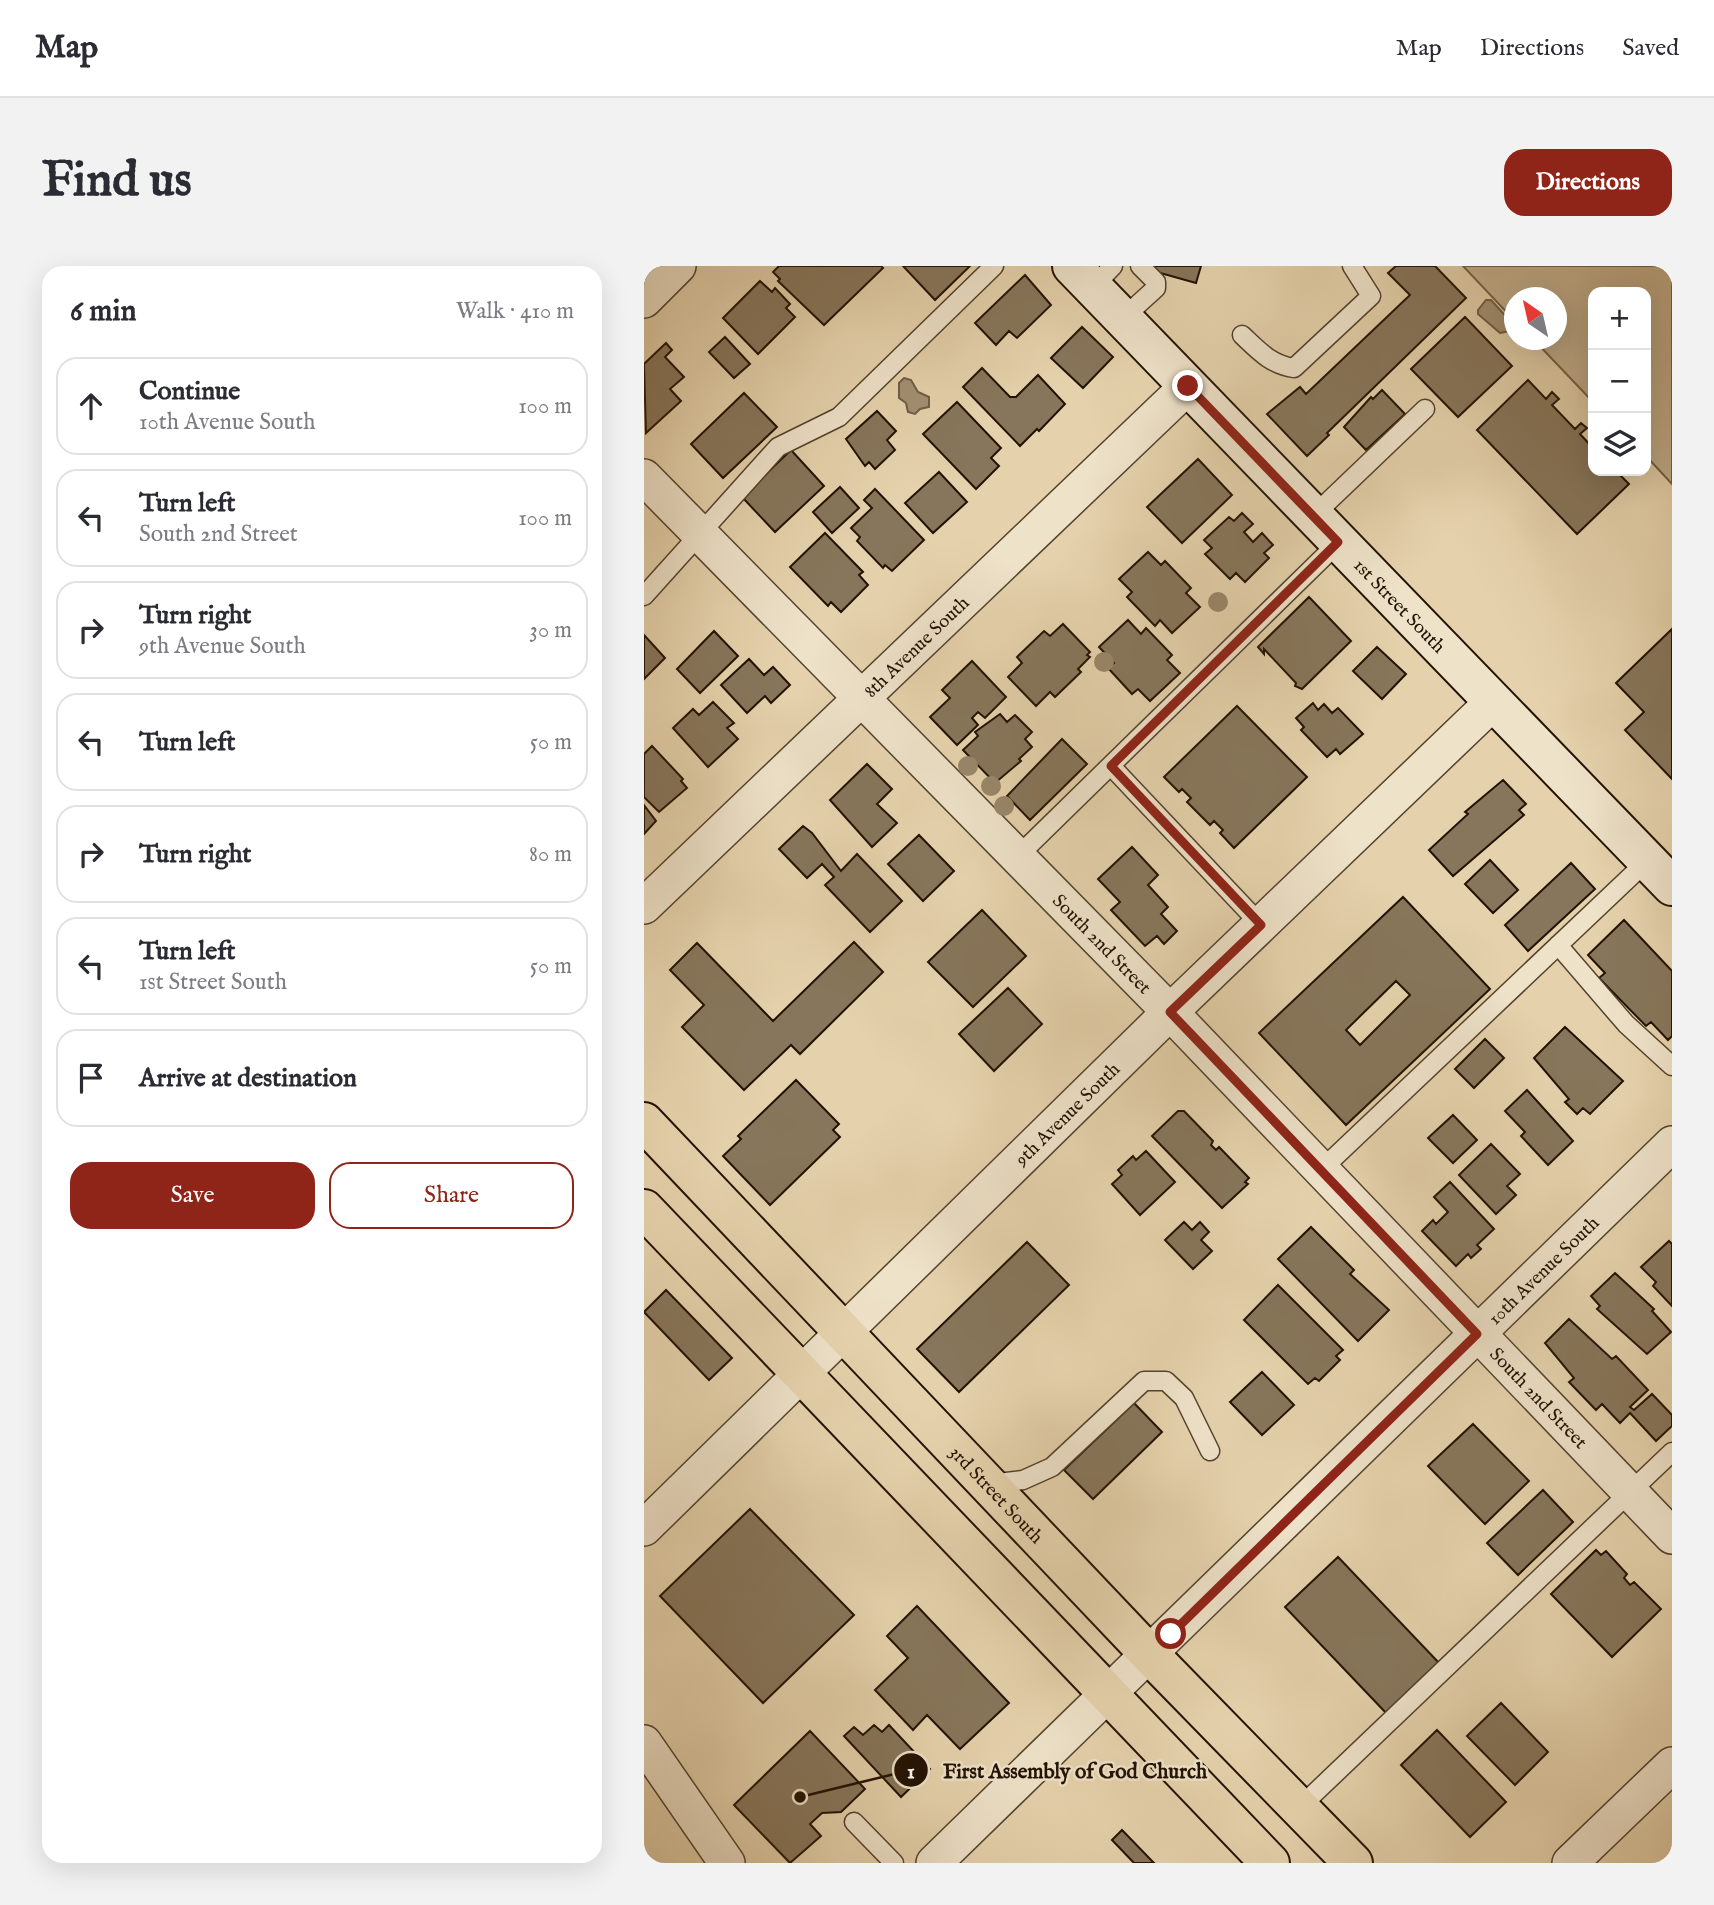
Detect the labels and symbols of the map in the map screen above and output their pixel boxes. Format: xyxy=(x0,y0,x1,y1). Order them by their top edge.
north arrow xyxy=(1504,287,1567,350)
route end xyxy=(1172,370,1203,401)
street label: 1st Street South xyxy=(1348,554,1450,659)
street label: 8th Avenue South xyxy=(859,592,975,704)
street label: South 2nd Street xyxy=(1047,890,1156,1000)
street label: 9th Avenue South xyxy=(1010,1058,1126,1172)
street label: 10th Avenue South xyxy=(1484,1212,1605,1331)
street label: South 2nd Street xyxy=(1484,1343,1592,1455)
street label: 3rd Street South xyxy=(944,1441,1048,1549)
route start xyxy=(1155,1618,1186,1649)
callout: First Assembly of God Church xyxy=(894,1749,1221,1791)
text: 1 xyxy=(907,1759,915,1786)
text: First Assembly of God Church xyxy=(943,1759,1208,1786)

